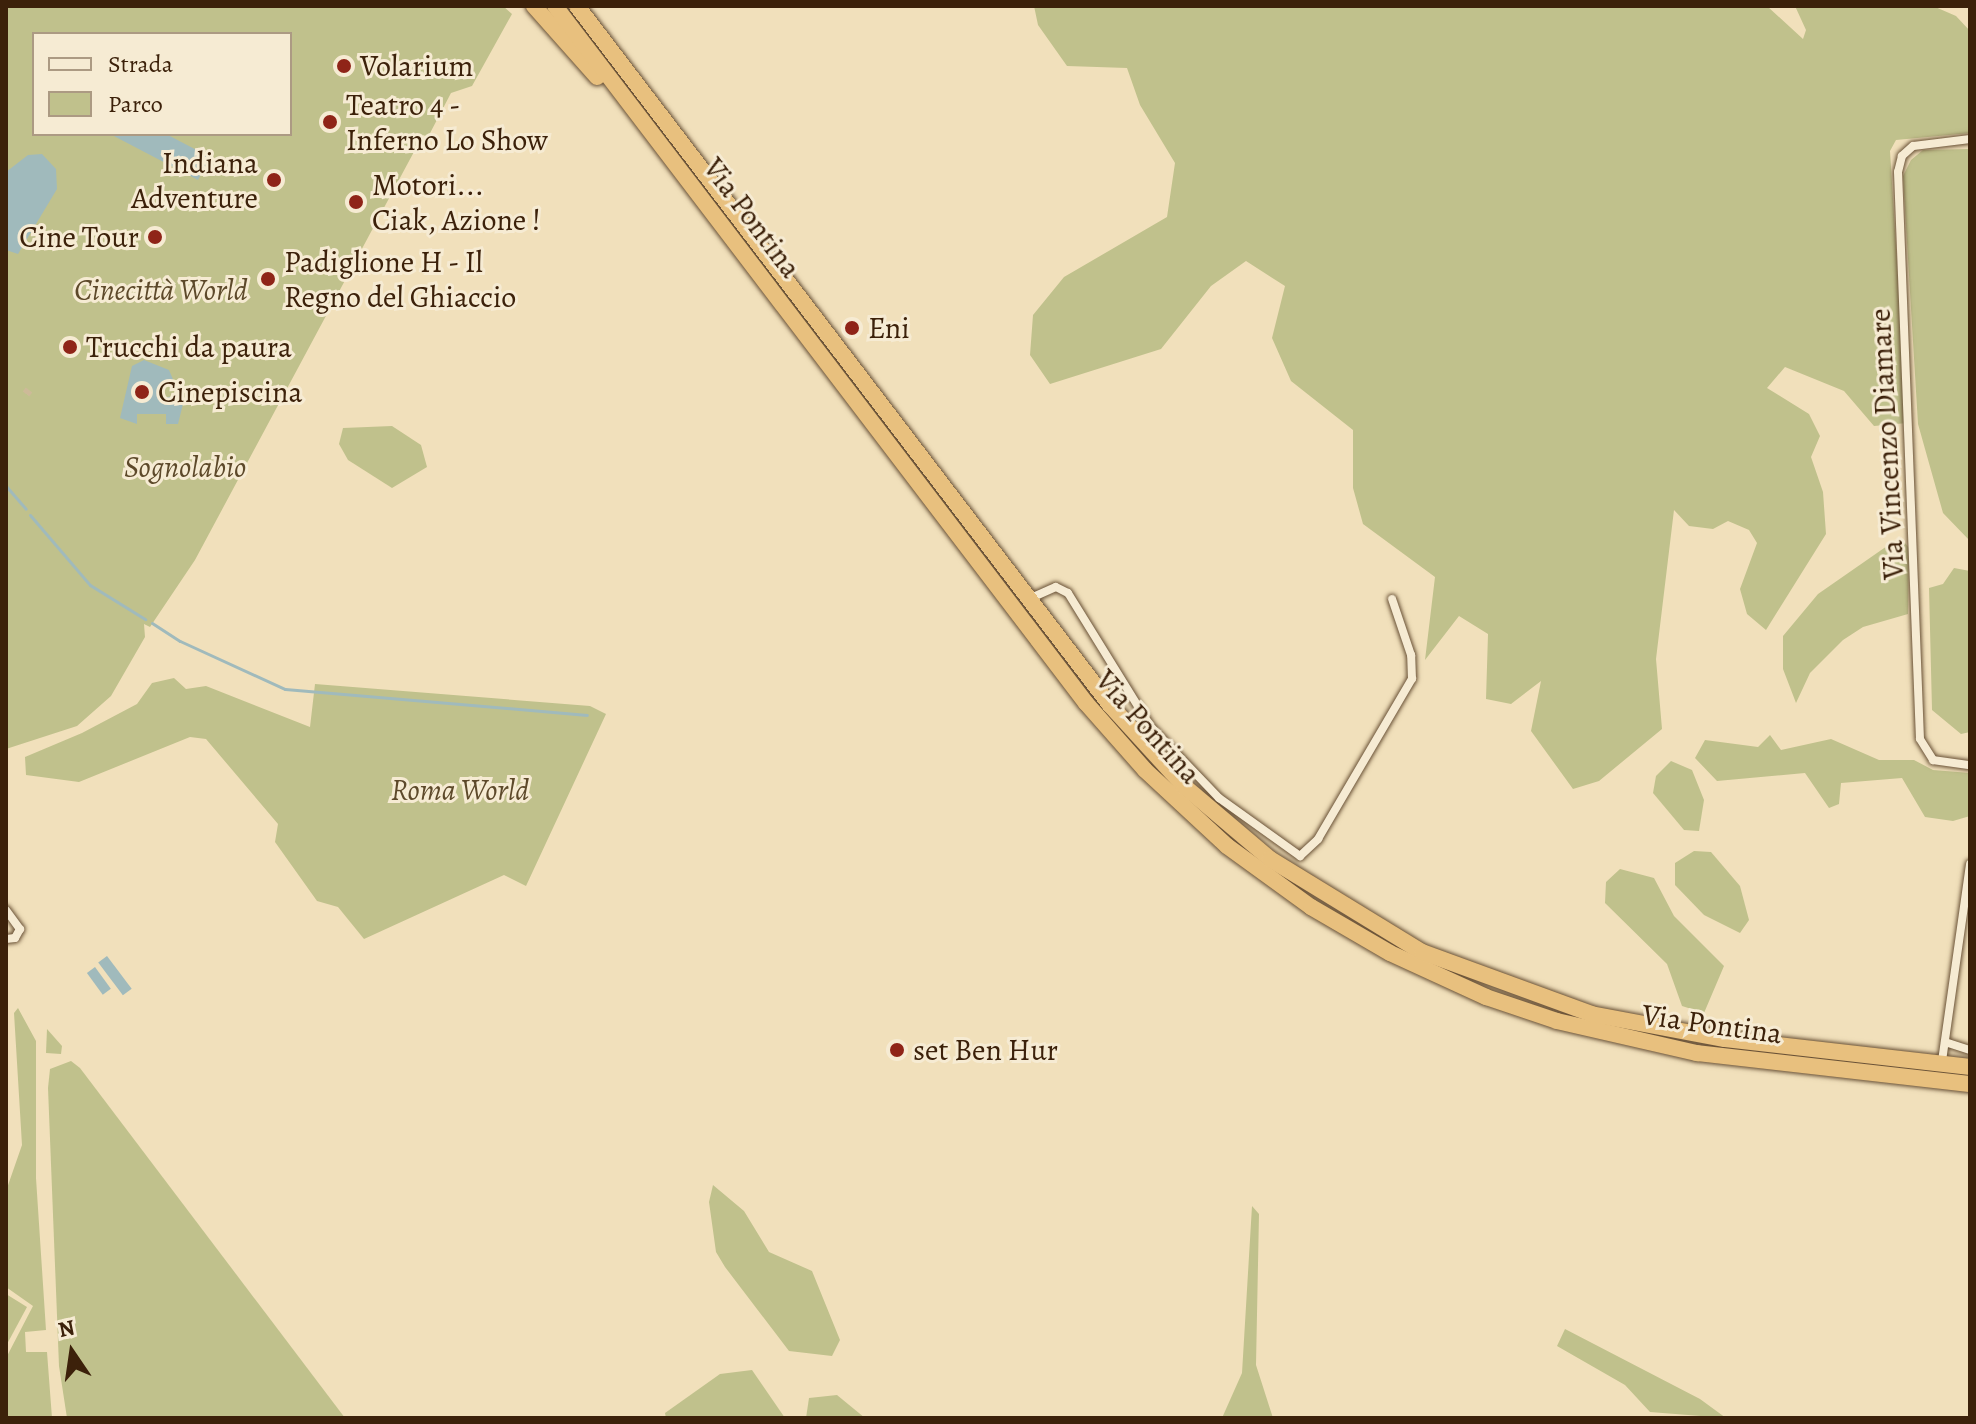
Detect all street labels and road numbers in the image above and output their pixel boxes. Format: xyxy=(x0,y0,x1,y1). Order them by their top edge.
street label: Via Pontina xyxy=(695,151,809,285)
street label: Via Vincenzo Diamare xyxy=(1862,308,1912,580)
street label: Via Pontina xyxy=(1088,663,1208,791)
street label: Via Pontina xyxy=(1640,996,1784,1052)

